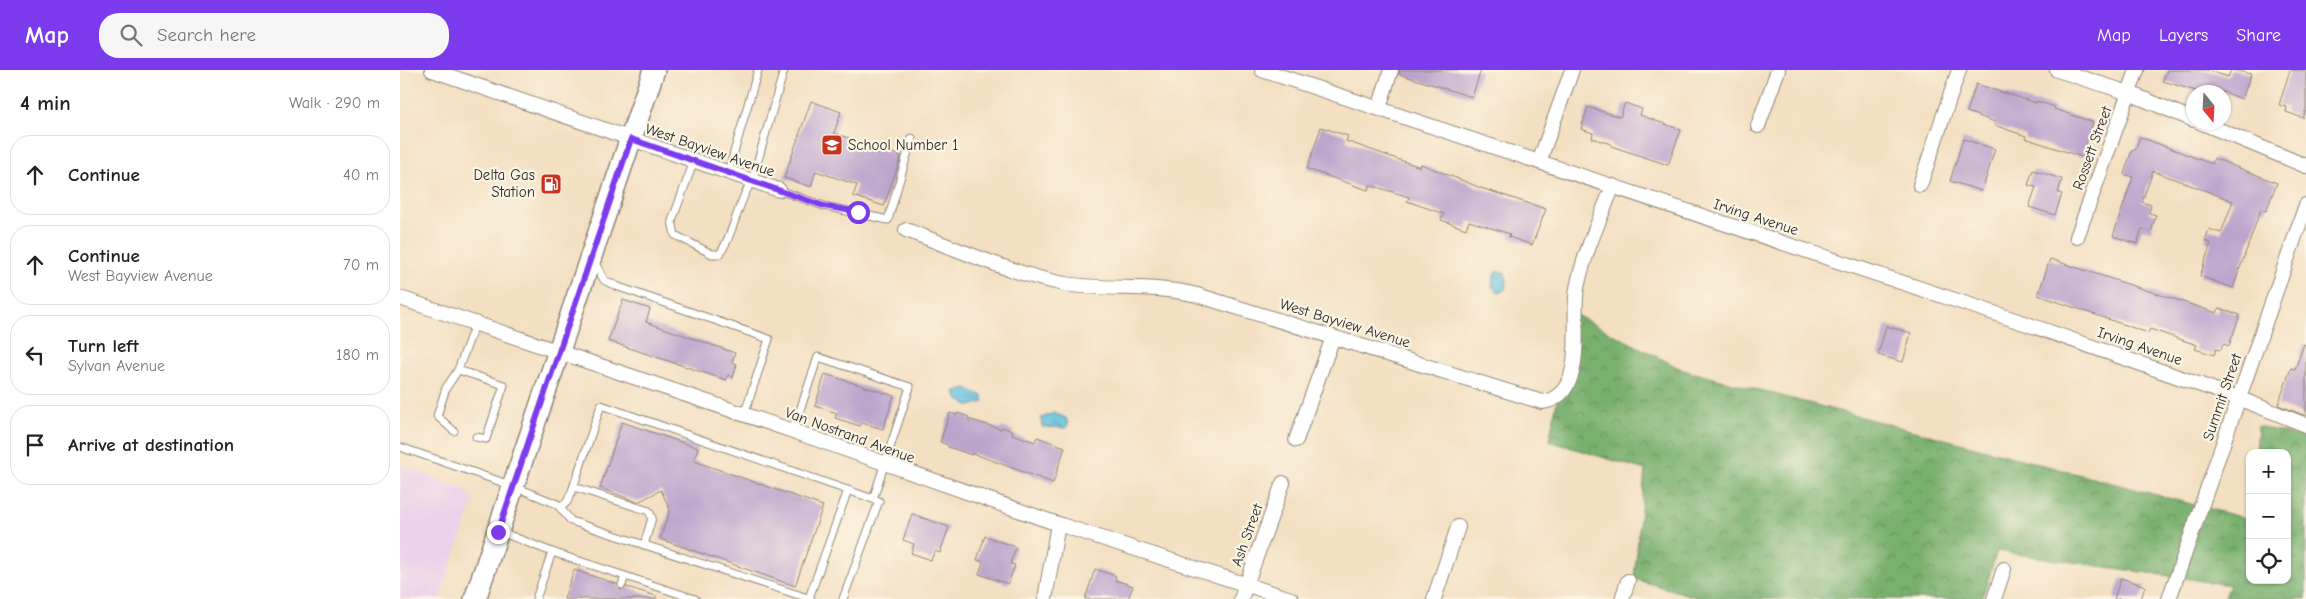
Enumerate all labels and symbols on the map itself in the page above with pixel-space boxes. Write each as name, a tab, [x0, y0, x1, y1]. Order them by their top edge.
north arrow	[2186, 85, 2231, 130]
street label: Rossett Street	[2069, 103, 2116, 192]
street label: West Bayview Avenue	[643, 119, 778, 181]
school or university icon: School Number 1	[820, 133, 844, 157]
place label: School Number 1	[848, 136, 958, 154]
place label: Delta Gas Station	[473, 166, 535, 201]
fuel station icon: Delta Gas Station	[539, 172, 563, 196]
street label: Irving Avenue	[1711, 195, 1801, 239]
route start	[847, 201, 870, 224]
street label: West Bayview Avenue	[1278, 295, 1413, 352]
street label: Irving Avenue	[2095, 323, 2185, 369]
street label: Summit Street	[2199, 350, 2246, 443]
street label: Van Nostrand Avenue	[783, 403, 918, 467]
street label: Ash Street	[1227, 500, 1267, 569]
route end	[487, 521, 510, 544]

